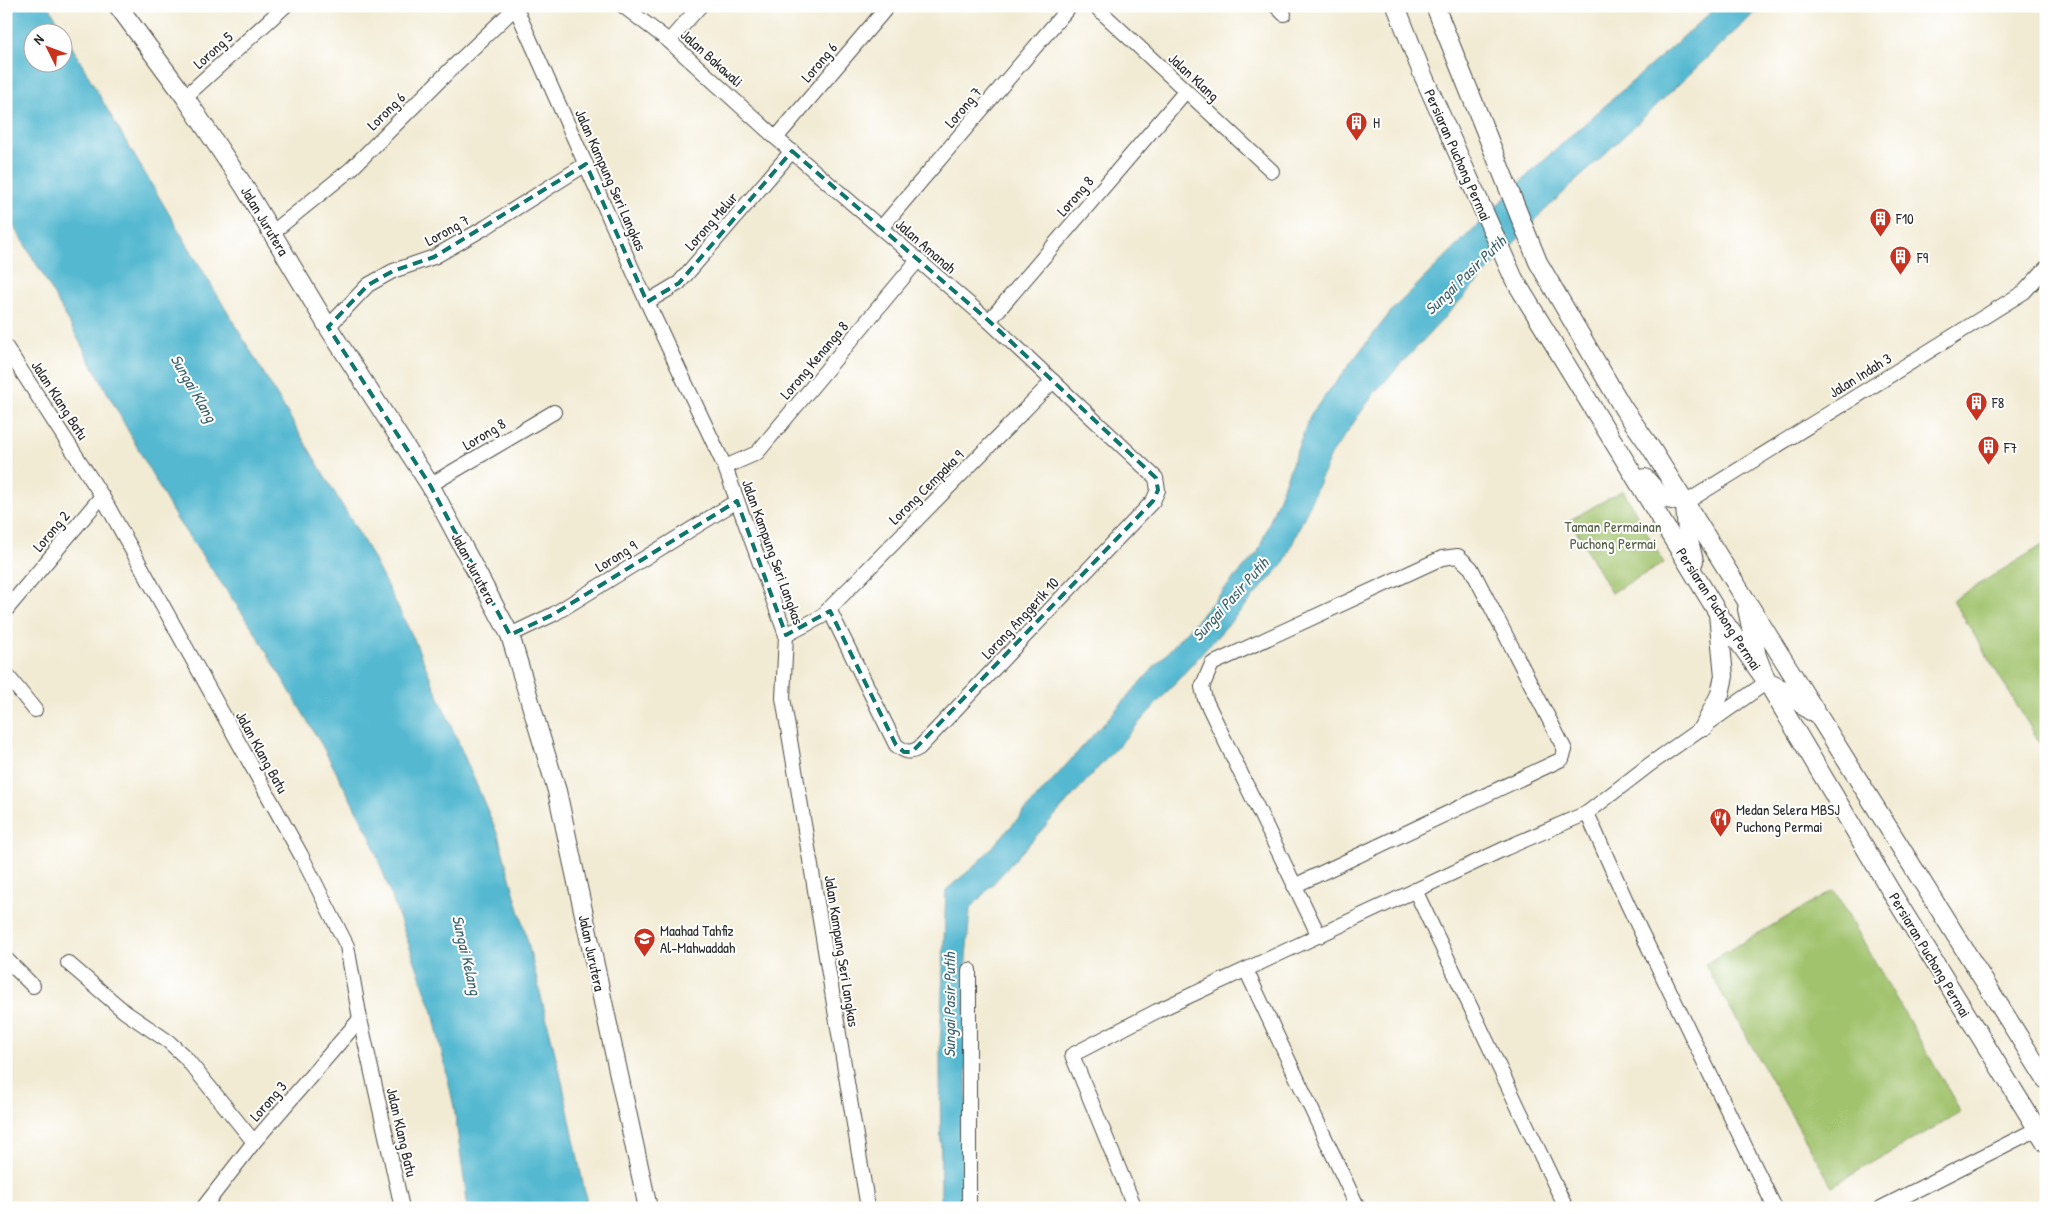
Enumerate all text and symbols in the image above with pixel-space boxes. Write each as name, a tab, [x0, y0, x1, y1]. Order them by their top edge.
north arrow	[22, 22, 72, 72]
street label: Jalan Bakawali	[676, 24, 748, 92]
street label: Lorong 5	[189, 26, 238, 73]
text: N	[28, 29, 48, 48]
street label: Lorong 6	[796, 37, 842, 86]
street label: Jalan Klang	[1164, 48, 1224, 106]
street label: Lorong 7	[940, 82, 986, 132]
street label: Persiaran Puchong Permai	[1419, 86, 1497, 224]
street label: Lorong 6	[362, 87, 410, 135]
street label: Jalan Kampung Seri Langkas	[570, 106, 652, 254]
building icon: H	[1345, 110, 1369, 141]
place label: H	[1373, 112, 1380, 133]
street label: Lorong 8	[1052, 171, 1098, 221]
street label: Jalan Jurutera	[236, 182, 294, 260]
street label: Lorong Melur	[680, 187, 742, 255]
building icon: F10	[1868, 206, 1892, 237]
place label: F10	[1895, 208, 1914, 229]
street label: Lorong 7	[421, 209, 473, 251]
street label: Jalan Amanah	[891, 214, 961, 278]
water label: Sungai Pasir Putih	[1420, 230, 1511, 319]
building icon: F9	[1889, 245, 1913, 276]
place label: F9	[1916, 247, 1929, 268]
street label: Lorong Kenanga 8	[775, 316, 853, 404]
street label: Jalan Indah 3	[1825, 347, 1895, 402]
water label: Sungai Klang	[166, 350, 223, 427]
street label: Jalan Klang Batu	[26, 356, 94, 444]
building icon: F8	[1964, 390, 1988, 421]
place label: F8	[1991, 392, 2004, 413]
street label: Lorong 8	[459, 413, 509, 455]
building icon: F7	[1976, 435, 2000, 466]
place label: F7	[2003, 437, 2017, 458]
street label: Lorong Cempaka 9	[884, 445, 968, 529]
street label: Jalan Kampung Seri Langkas	[737, 477, 809, 628]
street label: Lorong 2	[28, 506, 74, 556]
park label: Taman Permainan Puchong Permai	[1564, 516, 1662, 554]
street label: Jalan Jurutera	[447, 529, 502, 607]
street label: Lorong 9	[591, 535, 641, 577]
street label: Persiaran Puchong Permai	[1671, 544, 1767, 674]
water label: Sungai Pasir Putih	[1187, 552, 1274, 645]
street label: Lorong Anggerik 10	[977, 572, 1064, 663]
street label: Jalan Klang Batu	[231, 707, 293, 797]
place label: Medan Selera MBSJ Puchong Permai	[1736, 799, 1840, 837]
restaurant icon: Medan Selera MBSJ Puchong Permai	[1708, 806, 1732, 837]
street label: Jalan Kampung Seri Langkas	[820, 874, 864, 1028]
street label: Persiaran Puchong Permai	[1884, 888, 1976, 1022]
water label: Sungai Kelang	[447, 913, 487, 998]
street label: Jalan Jurutera	[574, 913, 610, 993]
place label: Maahad Tahfiz Al-Mahwaddah	[660, 920, 735, 958]
school or university icon: Maahad Tahfiz Al-Mahwaddah	[632, 927, 656, 958]
water label: Sungai Pasir Putih	[938, 951, 960, 1058]
street label: Lorong 3	[245, 1076, 292, 1126]
street label: Jalan Klang Batu	[382, 1085, 422, 1179]

